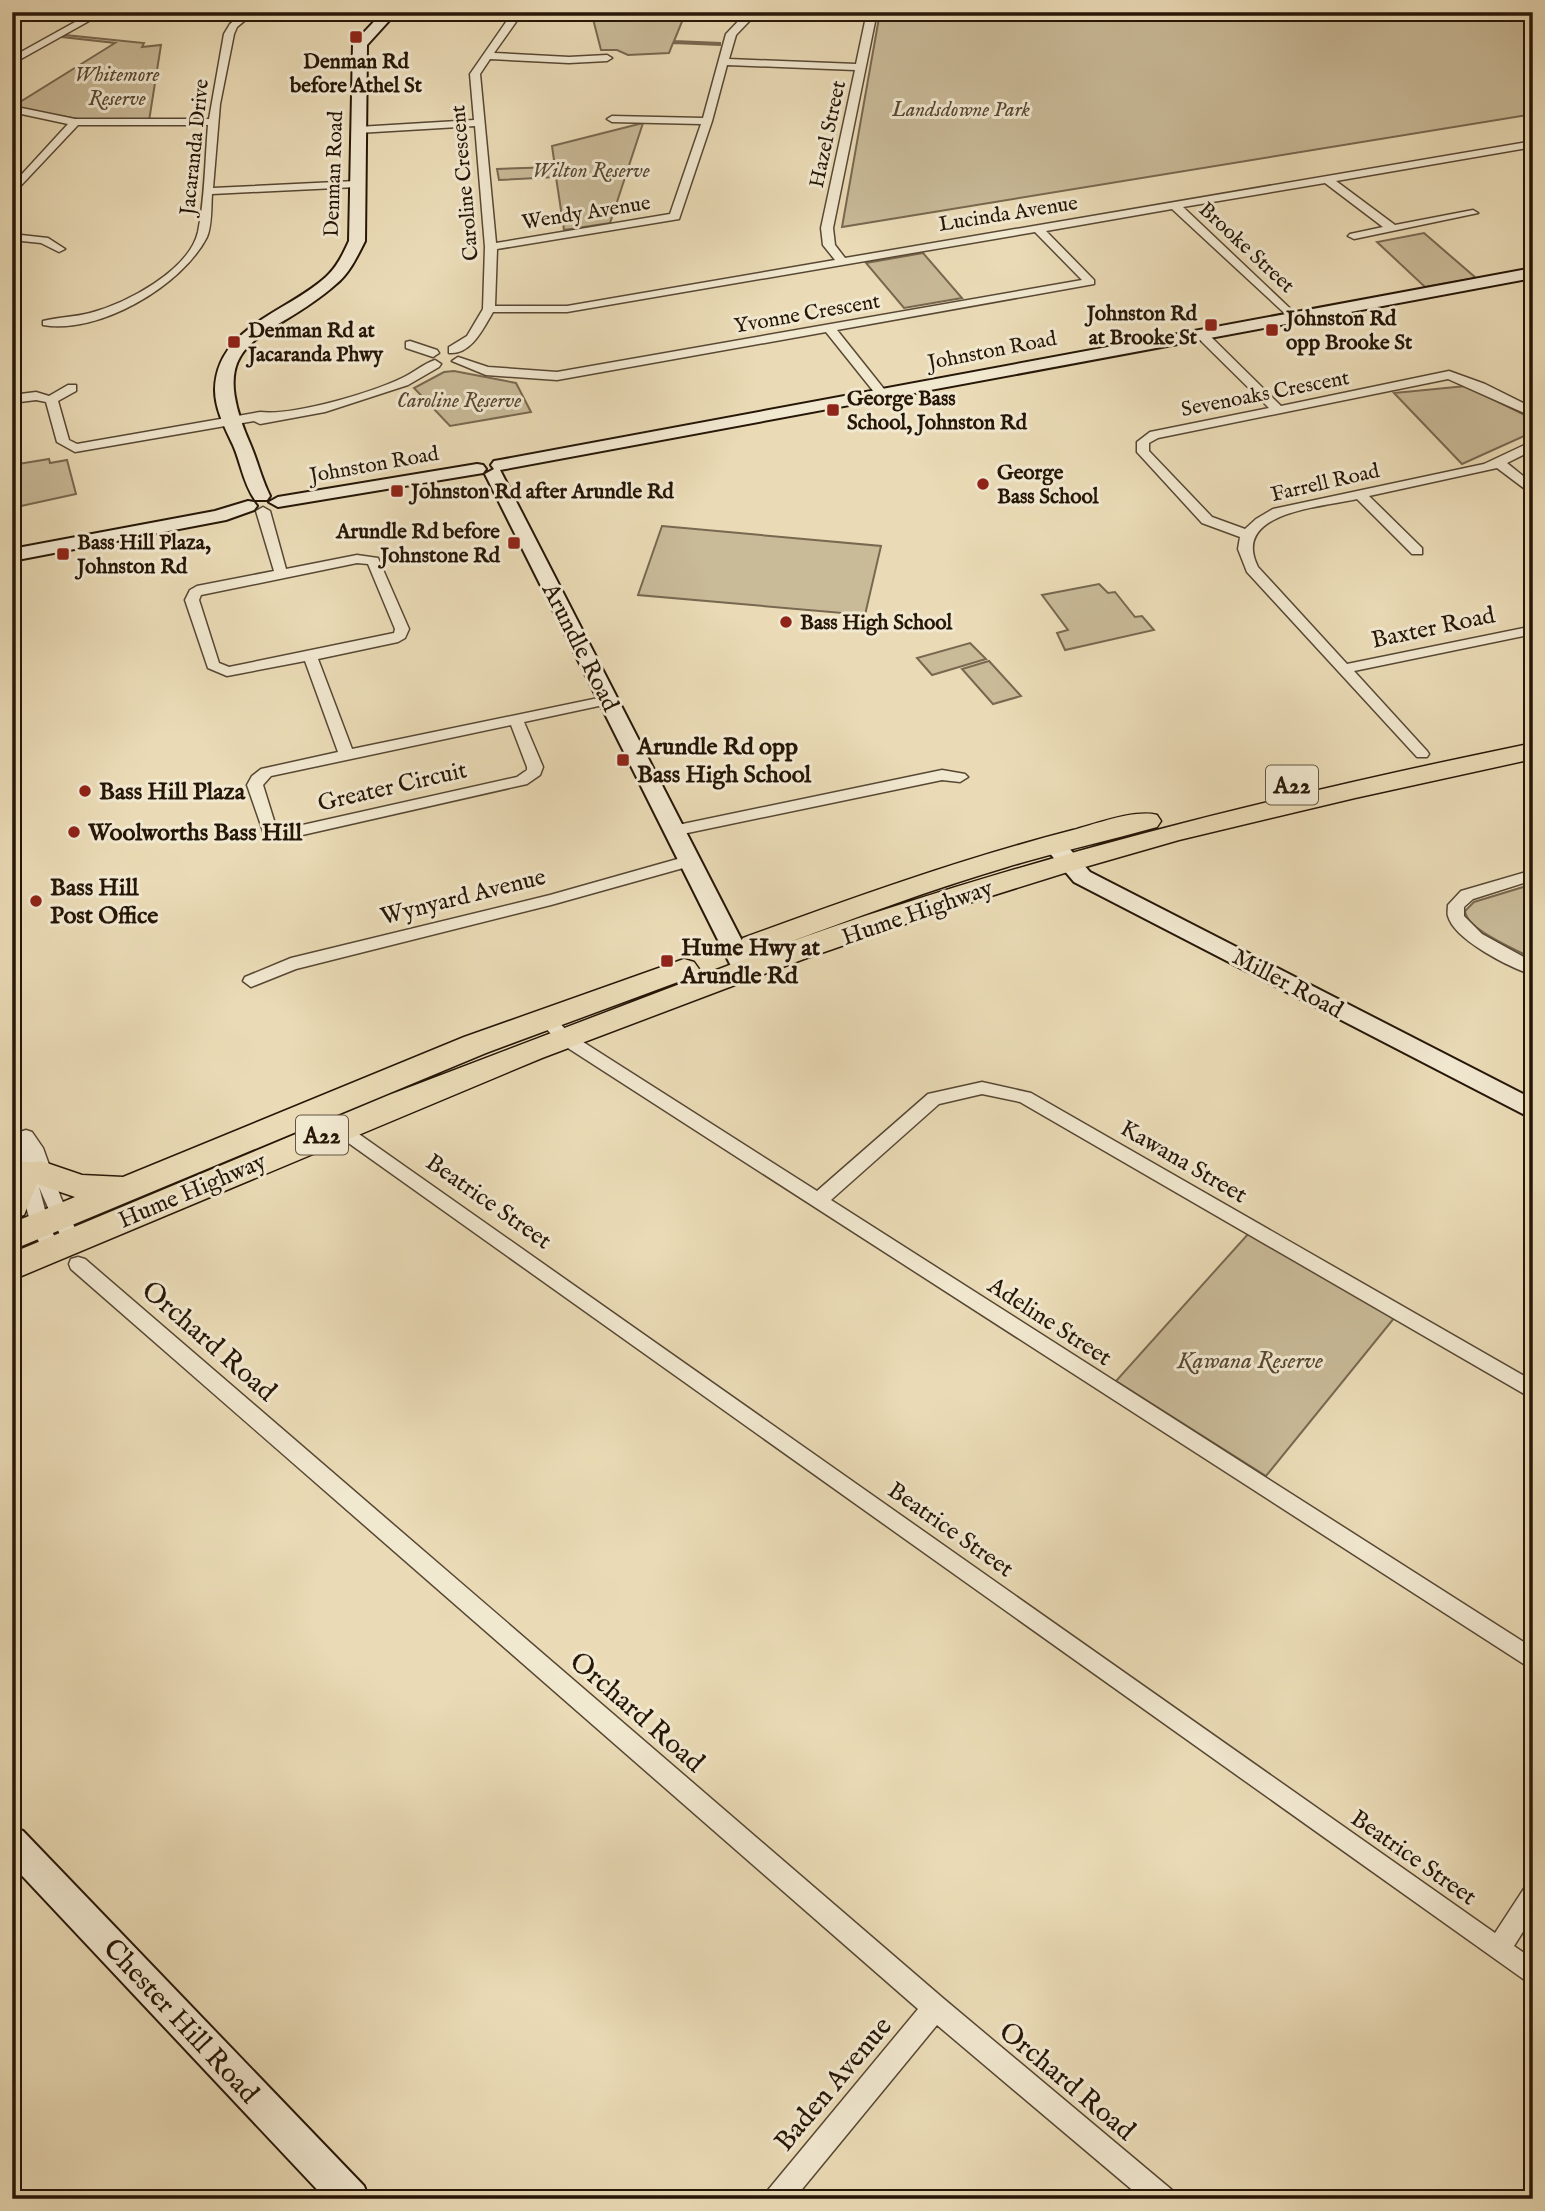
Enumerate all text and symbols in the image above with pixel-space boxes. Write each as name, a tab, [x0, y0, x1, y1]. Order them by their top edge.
marker: Denman Rd before Athel St	[348, 29, 364, 45]
place label: Denman Rd before Athel St	[289, 49, 423, 100]
park label: Whitemore Reserve	[75, 62, 159, 113]
street label: Jacaranda Drive	[175, 77, 216, 219]
street label: Hazel Street	[804, 78, 853, 190]
park label: Landsdowne Park	[891, 97, 1031, 124]
street label: Caroline Crescent	[445, 104, 486, 262]
street label: Denman Road	[319, 110, 350, 238]
park label: Wilton Reserve	[532, 158, 650, 185]
street label: Wendy Avenue	[520, 190, 653, 237]
street label: Lucinda Avenue	[937, 190, 1080, 239]
street label: Brooke Street	[1192, 197, 1300, 299]
street label: Yvonne Crescent	[732, 288, 882, 341]
place label: Johnston Rd at Brooke St	[1084, 301, 1198, 352]
place label: Johnston Rd opp Brooke St	[1283, 306, 1413, 357]
marker: Johnston Rd at Brooke St	[1203, 317, 1219, 333]
place label: Denman Rd at Jacaranda Phwy	[245, 318, 384, 369]
marker: Johnston Rd opp Brooke St	[1264, 322, 1280, 338]
street label: Johnston Road	[924, 326, 1060, 378]
marker: Denman Rd at Jacaranda Phwy	[226, 334, 242, 350]
street label: Sevenoaks Crescent	[1179, 365, 1352, 424]
place label: George Bass School, Johnston Rd	[847, 386, 1028, 437]
park label: Caroline Reserve	[397, 388, 521, 415]
marker: George Bass School, Johnston Rd	[825, 402, 841, 418]
street label: Johnston Road	[306, 441, 442, 490]
street label: Farrell Road	[1268, 458, 1383, 509]
place label: George Bass School	[997, 460, 1100, 511]
marker: George Bass School	[975, 476, 991, 492]
place label: Johnston Rd after Arundle Rd	[408, 479, 675, 506]
marker: Johnston Rd after Arundle Rd	[389, 483, 405, 499]
place label: Arundle Rd before Johnstone Rd	[335, 519, 501, 570]
place label: Bass Hill Plaza, Johnston Rd	[74, 530, 211, 581]
marker: Arundle Rd before Johnstone Rd	[506, 535, 522, 551]
marker: Bass Hill Plaza, Johnston Rd	[55, 546, 71, 562]
street label: Arundle Road	[534, 577, 625, 717]
street label: Baxter Road	[1369, 600, 1498, 657]
place label: Bass High School	[800, 610, 954, 637]
marker: Bass High School	[778, 614, 794, 630]
place label: Arundle Rd opp Bass High School	[636, 732, 811, 791]
marker: Arundle Rd opp Bass High School	[615, 752, 631, 768]
street label: Greater Circuit	[315, 755, 470, 820]
road number: A22	[1266, 765, 1318, 804]
place label: Bass Hill Plaza	[99, 777, 246, 808]
marker: Bass Hill Plaza	[77, 783, 93, 799]
place label: Woolworths Bass Hill	[87, 818, 302, 849]
marker: Woolworths Bass Hill	[66, 824, 82, 840]
street label: Wynyard Avenue	[378, 862, 549, 933]
place label: Bass Hill Post Office	[50, 873, 158, 932]
street label: Hume Highway	[838, 873, 997, 954]
marker: Bass Hill Post Office	[28, 893, 44, 909]
place label: Hume Hwy at Arundle Rd	[680, 933, 821, 992]
street label: Miller Road	[1226, 942, 1348, 1027]
marker: Hume Hwy at Arundle Rd	[659, 953, 675, 969]
street label: Kawana Street	[1114, 1113, 1252, 1211]
road number: A22	[296, 1116, 348, 1154]
street label: Hume Highway	[114, 1146, 271, 1236]
street label: Beatrice Street	[419, 1147, 557, 1257]
street label: Adeline Street	[980, 1270, 1117, 1374]
street label: Orchard Road	[134, 1274, 283, 1410]
park label: Kawana Reserve	[1176, 1346, 1323, 1377]
street label: Beatrice Street	[881, 1475, 1019, 1585]
street label: Orchard Road	[562, 1645, 711, 1781]
street label: Beatrice Street	[1344, 1803, 1482, 1913]
street label: Chester Hill Road	[95, 1932, 266, 2111]
street label: Baden Avenue	[767, 2010, 900, 2159]
street label: Orchard Road	[991, 2015, 1142, 2149]

